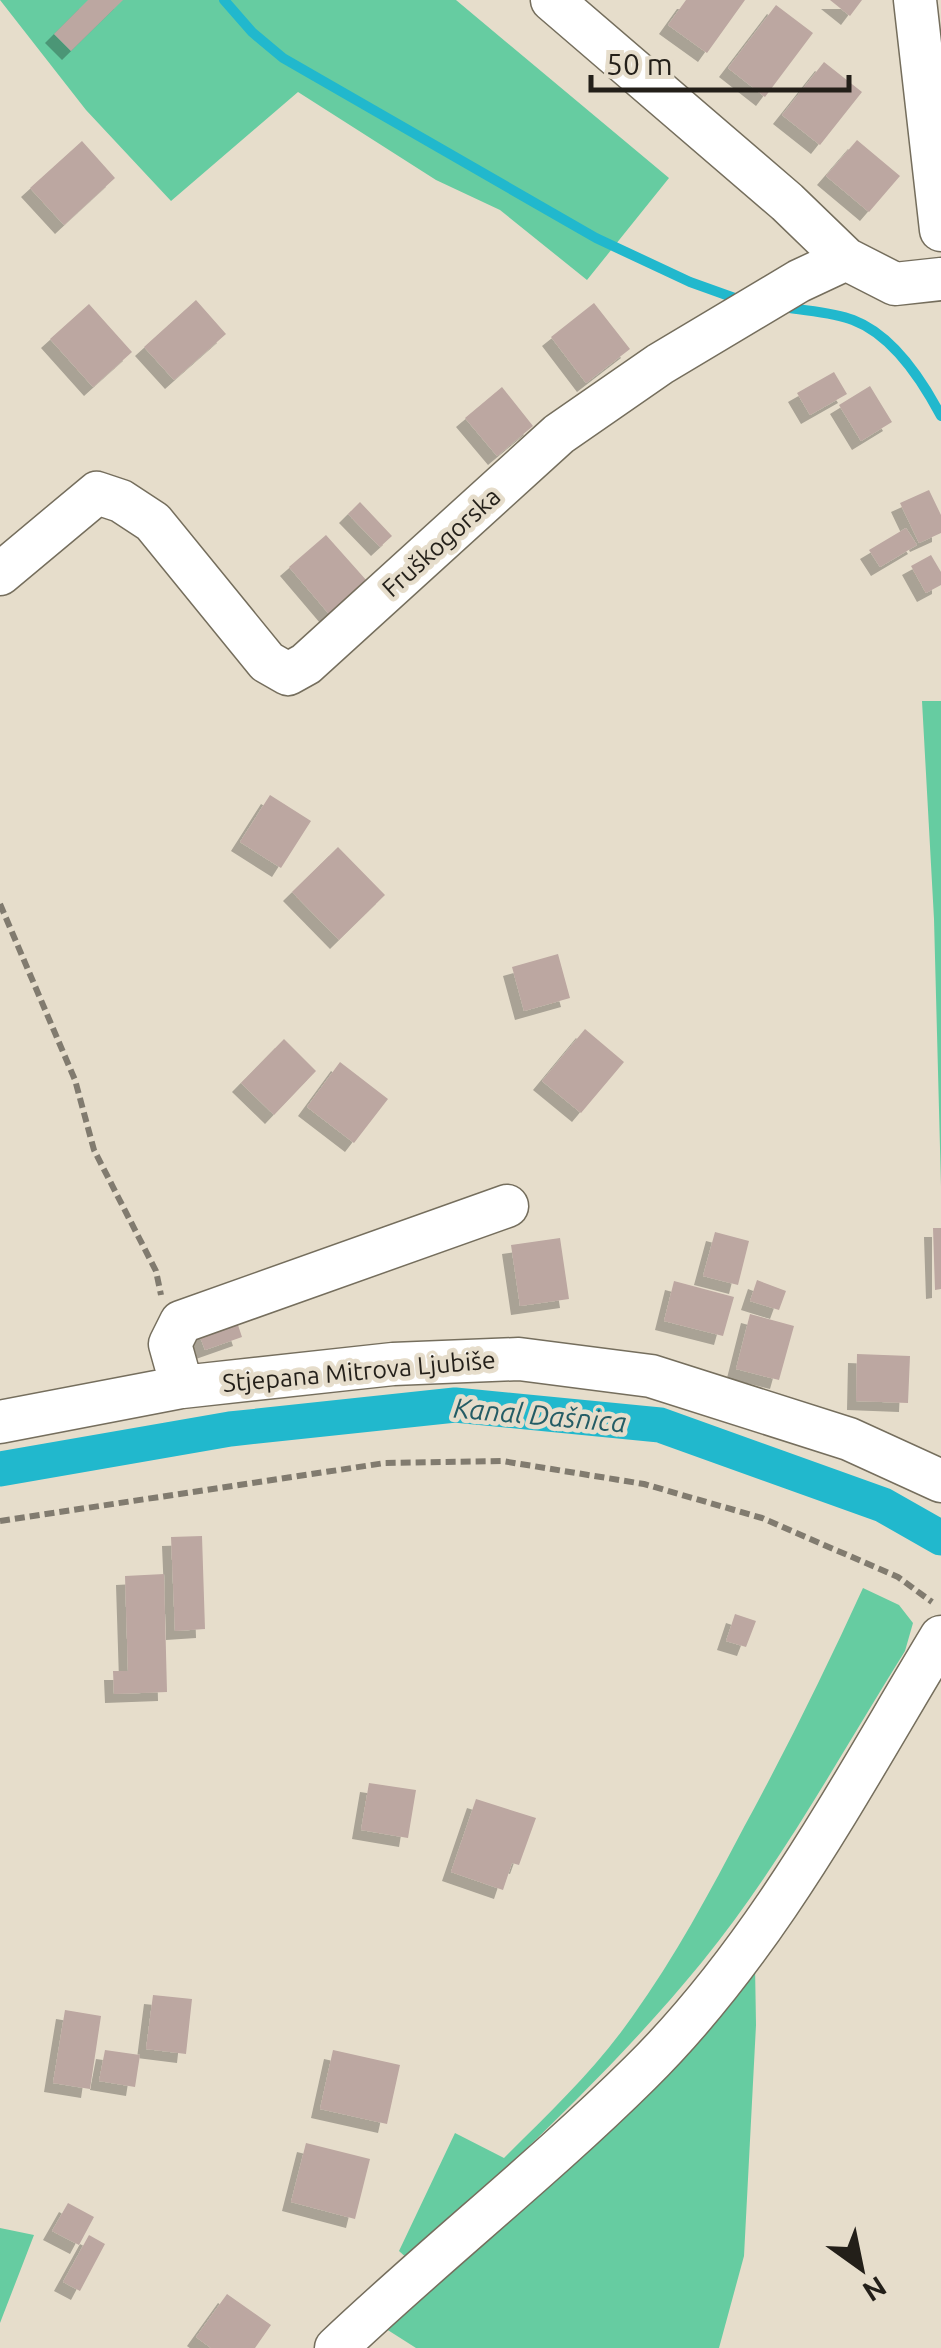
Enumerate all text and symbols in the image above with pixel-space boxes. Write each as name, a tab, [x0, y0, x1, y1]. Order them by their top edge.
scale bar	[591, 30, 848, 92]
text: 50 m	[606, 47, 673, 81]
street label: Fruškogorska	[376, 482, 506, 602]
street label: Stjepana Mitrova Ljubiše	[221, 1345, 497, 1397]
water label: Kanal Dašnica	[452, 1391, 628, 1438]
north arrow	[811, 2218, 911, 2318]
text: N	[858, 2271, 892, 2308]

